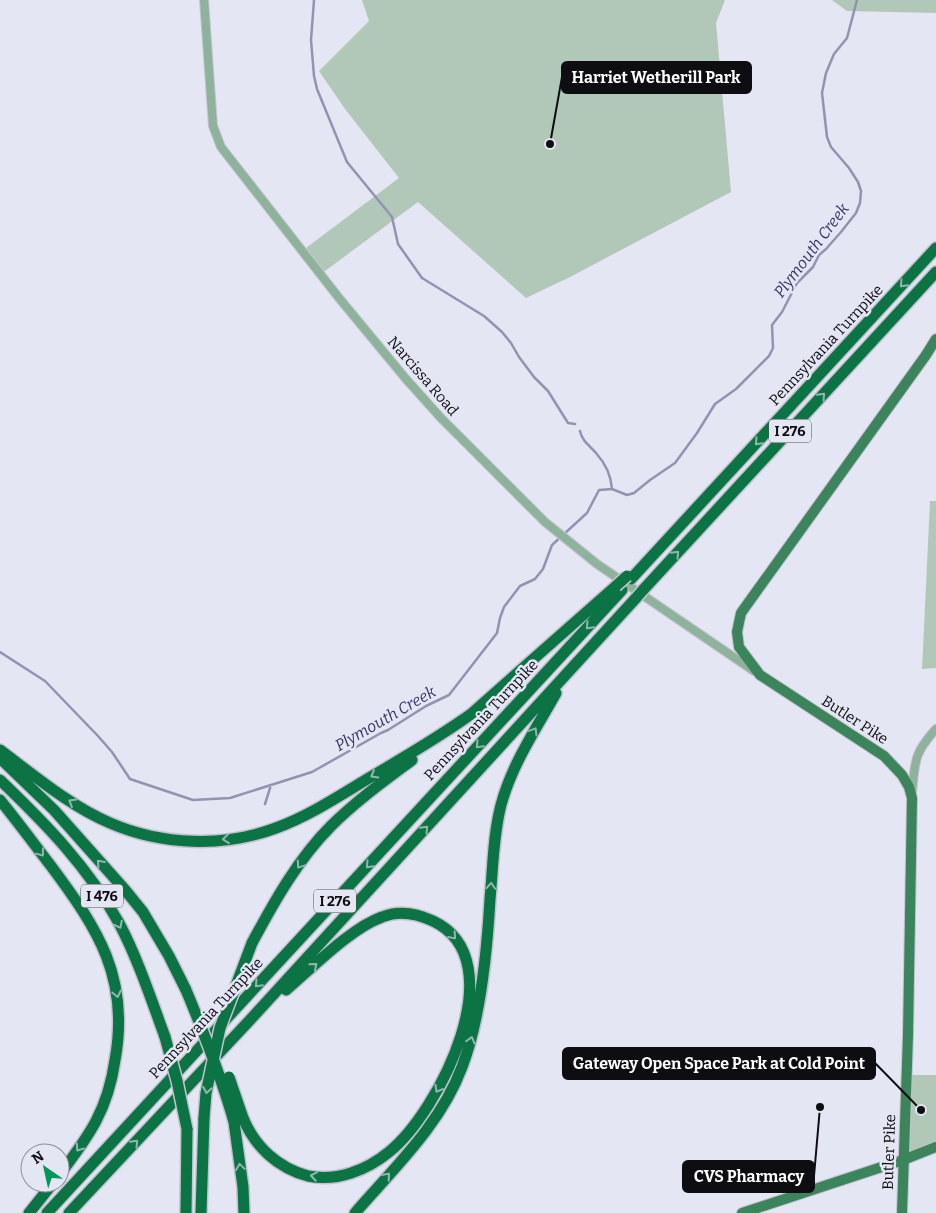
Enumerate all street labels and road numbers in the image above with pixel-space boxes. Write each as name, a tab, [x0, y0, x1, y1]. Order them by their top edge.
street label: Pennsylvania Turnpike	[765, 281, 887, 409]
street label: Narcissa Road	[384, 333, 462, 419]
road number: I 276	[769, 420, 811, 442]
street label: Pennsylvania Turnpike	[420, 656, 542, 784]
street label: Butler Pike	[818, 692, 892, 748]
road number: I 476	[81, 884, 123, 908]
road number: I 276	[314, 889, 356, 912]
street label: Pennsylvania Turnpike	[145, 954, 267, 1082]
street label: Butler Pike	[879, 1114, 899, 1190]

